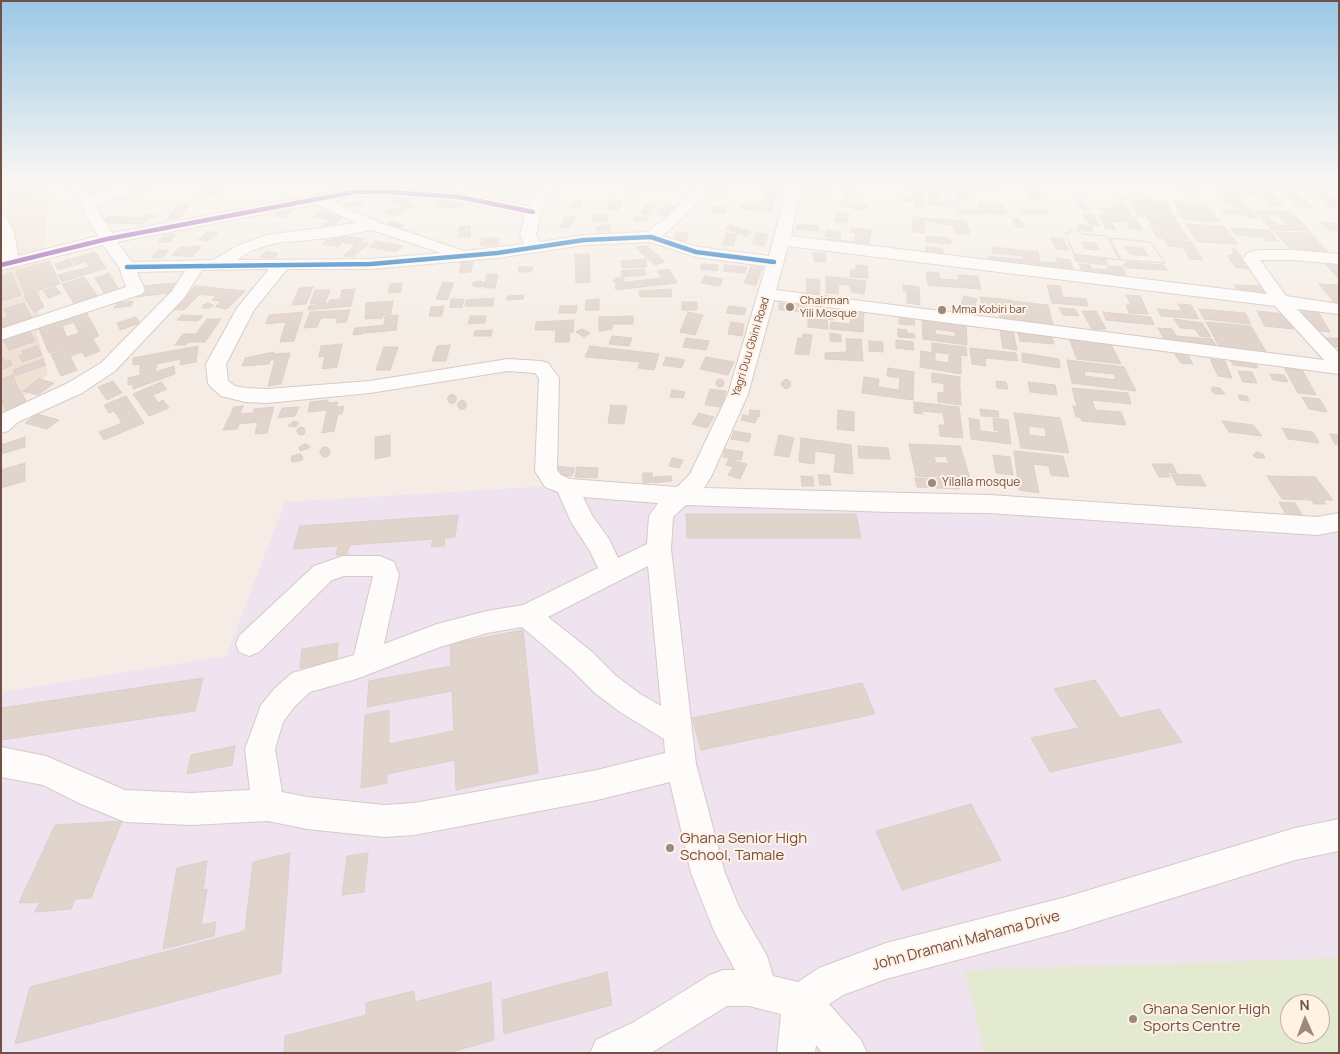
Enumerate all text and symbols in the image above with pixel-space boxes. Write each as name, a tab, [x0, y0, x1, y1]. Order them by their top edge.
place label: Chairman Yili Mosque	[800, 294, 857, 320]
street label: Yagri Duu Gbini Road	[730, 296, 772, 398]
marker: Chairman Yili Mosque	[784, 301, 796, 313]
place label: Mma Kobiri bar	[952, 303, 1026, 317]
marker: Mma Kobiri bar	[936, 304, 948, 316]
place label: Yilalla mosque	[942, 476, 1020, 490]
marker: Yilalla mosque	[926, 477, 938, 489]
place label: Ghana Senior High School, Tamale	[680, 830, 807, 865]
marker: Ghana Senior High School, Tamale	[664, 842, 676, 854]
street label: John Dramani Mahama Drive	[870, 907, 1062, 975]
north arrow	[1280, 994, 1330, 1044]
text: N	[1299, 995, 1310, 1014]
place label: Ghana Senior High Sports Centre	[1143, 1001, 1270, 1036]
marker: Ghana Senior High Sports Centre	[1127, 1013, 1139, 1025]

